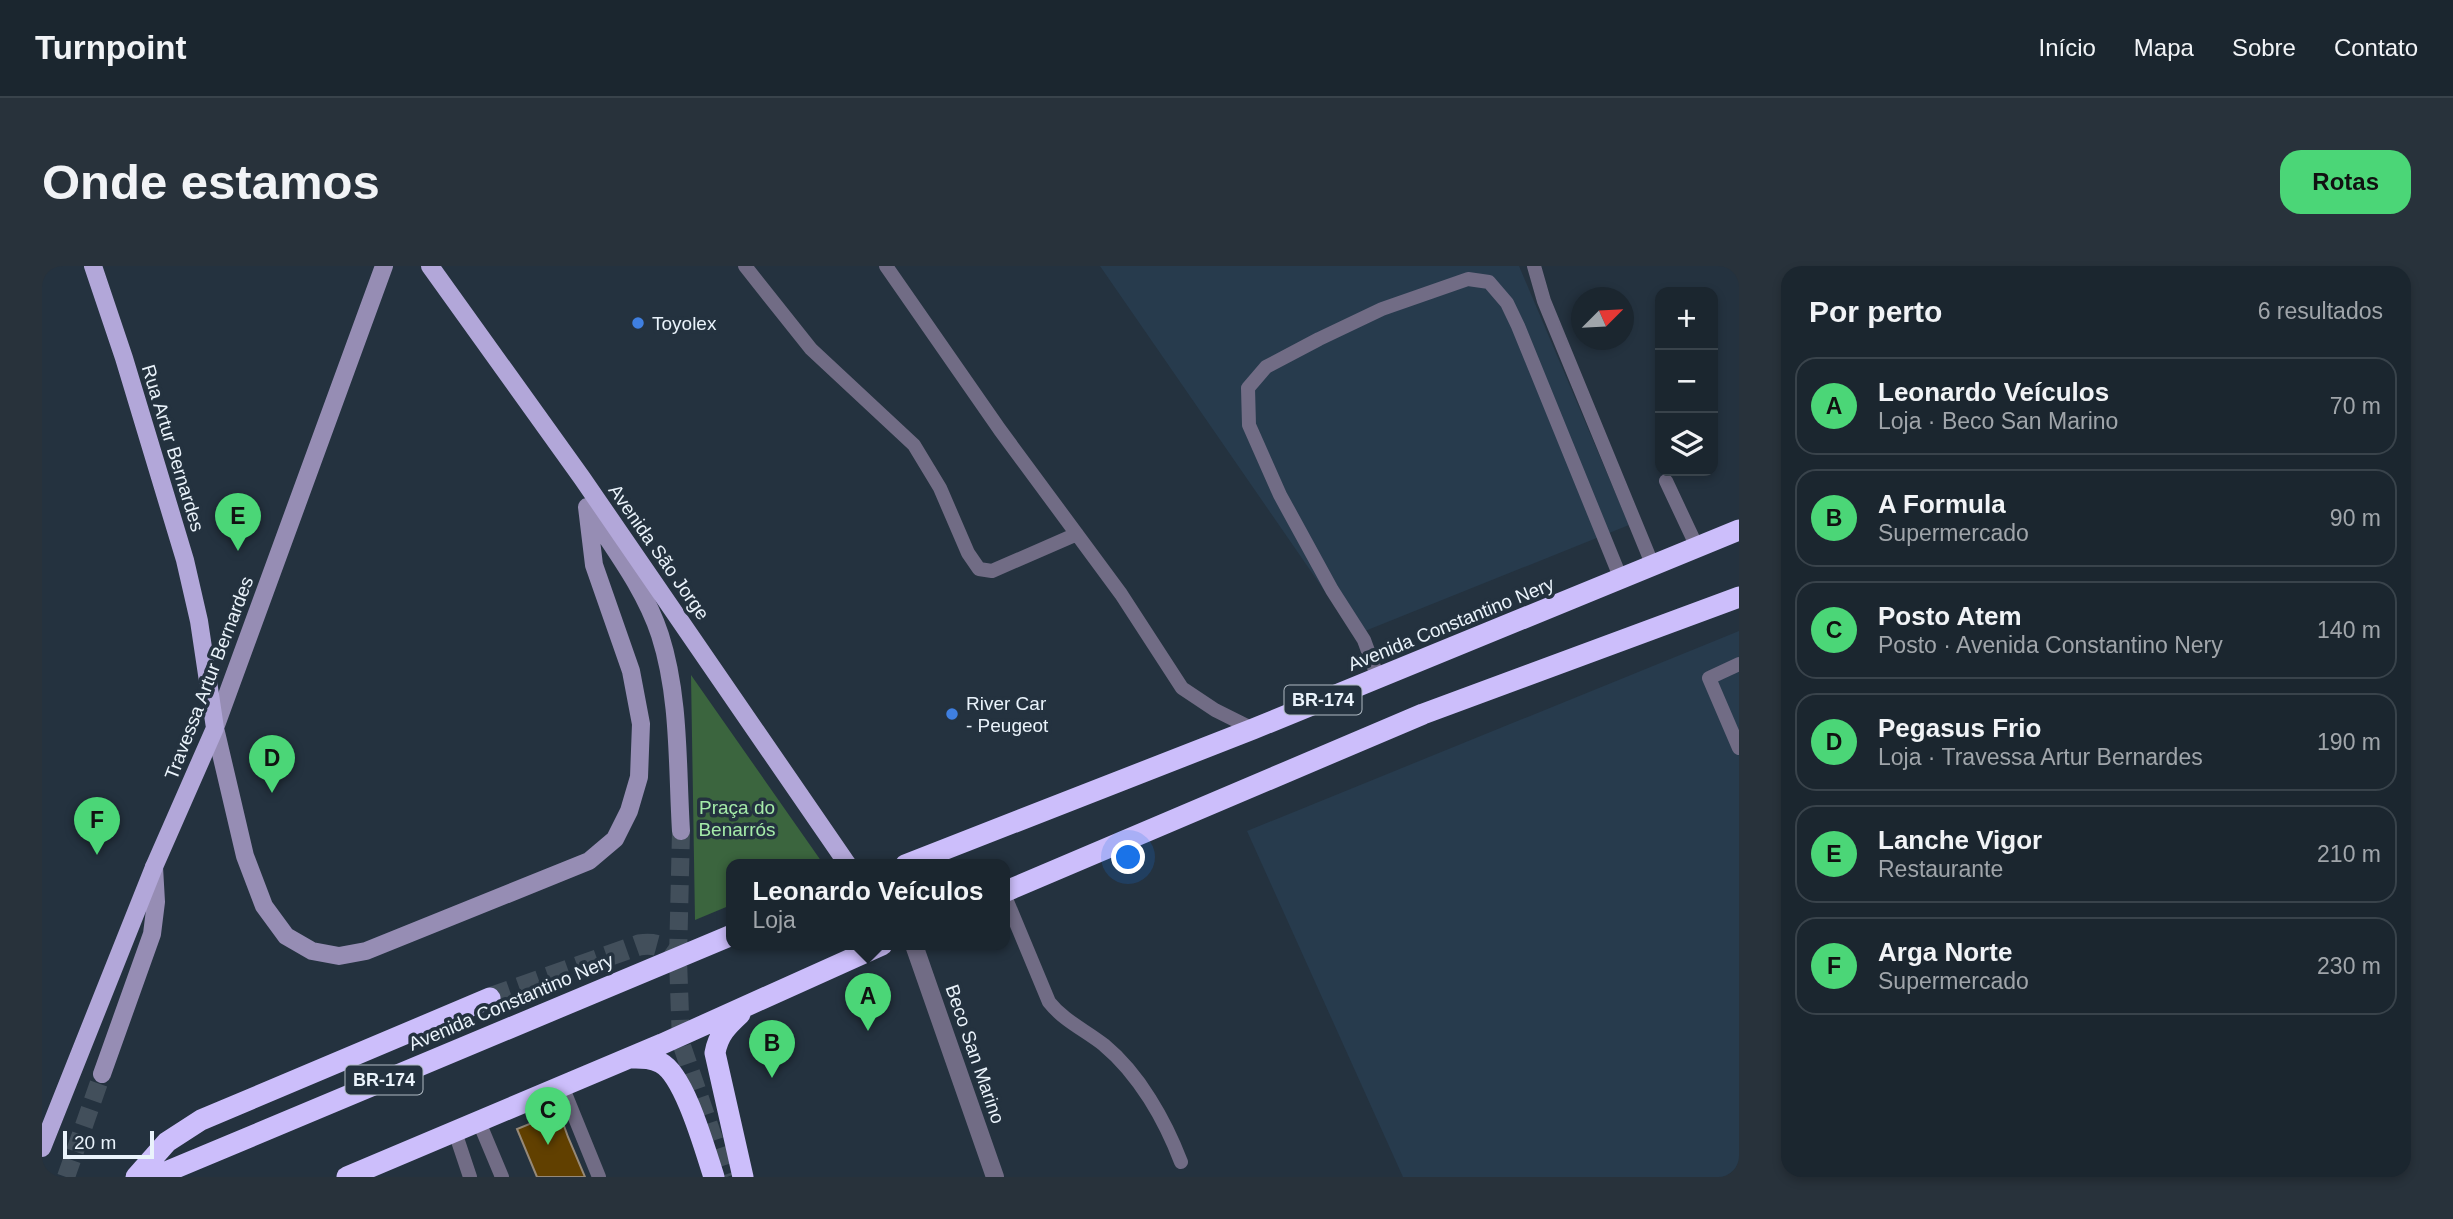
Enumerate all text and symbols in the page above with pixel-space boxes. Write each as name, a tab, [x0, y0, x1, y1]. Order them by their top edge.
text: Turnpoint	[35, 29, 187, 66]
text: Início	[2038, 34, 2096, 61]
text: Mapa	[2134, 34, 2194, 61]
text: Sobre	[2232, 34, 2296, 61]
text: Contato	[2334, 34, 2418, 61]
button: Rotas	[2280, 150, 2411, 214]
text: Onde estamos	[42, 155, 380, 209]
north arrow	[1571, 287, 1634, 350]
map controls	[1655, 287, 1718, 476]
button: +	[1655, 287, 1718, 350]
text: Por perto	[1809, 295, 1942, 328]
text: 6 resultados	[2258, 298, 2383, 324]
place label: Toyolex	[652, 313, 717, 334]
marker: Toyolex	[630, 315, 646, 331]
button: −	[1655, 350, 1718, 413]
street label: Rua Artur Bernardes	[138, 362, 208, 534]
text: Leonardo Veículos	[1878, 377, 2109, 407]
text: A	[1826, 393, 1842, 419]
text: 70 m	[2330, 393, 2381, 419]
text: Loja · Beco San Marino	[1878, 408, 2118, 434]
button: layers	[1655, 413, 1718, 476]
street label: Avenida São Jorge	[604, 480, 714, 624]
text: A Formula	[1878, 489, 2006, 519]
pin: E	[215, 493, 261, 551]
text: B	[1826, 505, 1842, 531]
text: 90 m	[2330, 505, 2381, 531]
text: Supermercado	[1878, 520, 2029, 546]
street label: Avenida Constantino Nery	[1345, 573, 1558, 675]
street label: Travessa Artur Bernardes	[161, 574, 257, 782]
text: Posto Atem	[1878, 601, 2022, 631]
text: C	[1826, 617, 1842, 643]
text: 140 m	[2317, 617, 2381, 643]
text: Posto · Avenida Constantino Nery	[1878, 632, 2223, 658]
road number: BR-174	[1284, 686, 1362, 714]
place label: River Car - Peugeot	[966, 693, 1049, 736]
marker: River Car - Peugeot	[944, 706, 960, 722]
text: Pegasus Frio	[1878, 713, 2041, 743]
text: D	[1826, 729, 1842, 755]
text: 190 m	[2317, 729, 2381, 755]
pin: D	[249, 735, 295, 793]
text: Loja · Travessa Artur Bernardes	[1878, 744, 2203, 770]
pin: F	[74, 797, 120, 855]
park label: Praça do Benarrós	[698, 797, 776, 840]
text: Lanche Vigor	[1878, 825, 2042, 855]
your location	[1111, 840, 1145, 874]
text: E	[1826, 841, 1842, 867]
text: 210 m	[2317, 841, 2381, 867]
text: Restaurante	[1878, 856, 2003, 882]
popup	[726, 859, 1010, 950]
text: Leonardo Veículos	[752, 876, 984, 906]
text: Loja	[752, 907, 796, 933]
text: Arga Norte	[1878, 937, 2012, 967]
street label: Avenida Constantino Nery	[405, 949, 617, 1055]
text: F	[1827, 953, 1841, 979]
text: 230 m	[2317, 953, 2381, 979]
text: Supermercado	[1878, 968, 2029, 994]
pin: A	[845, 973, 891, 1031]
street label: Beco San Marino	[941, 982, 1009, 1126]
pin: B	[749, 1020, 795, 1078]
road number: BR-174	[346, 1066, 422, 1094]
pin: C	[525, 1087, 571, 1145]
scale bar	[63, 1128, 154, 1160]
text: 20 m	[74, 1132, 116, 1153]

